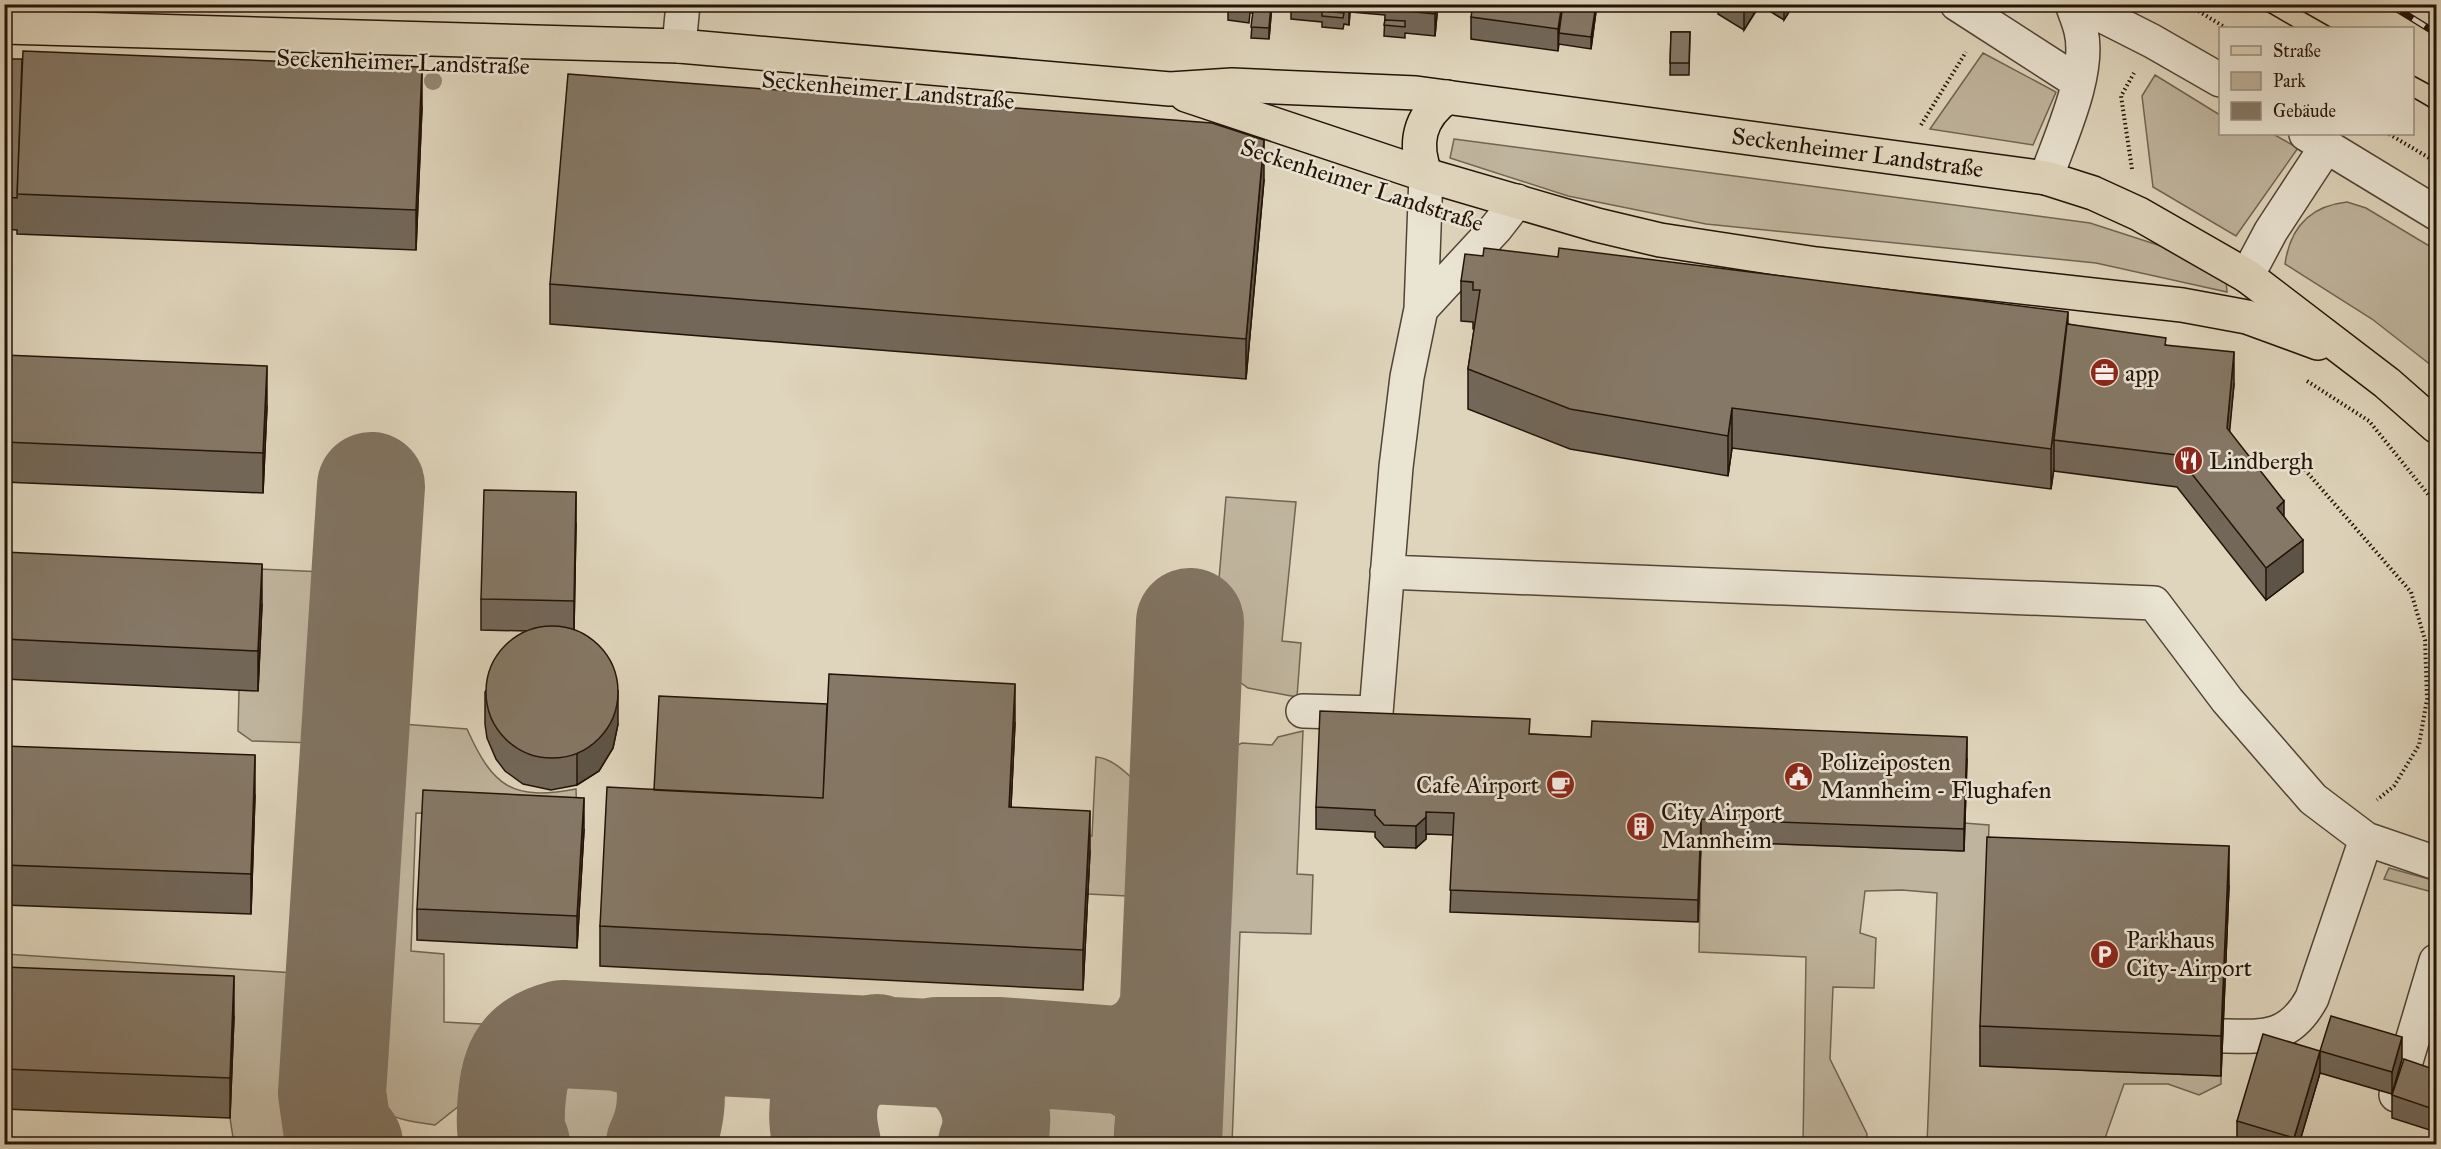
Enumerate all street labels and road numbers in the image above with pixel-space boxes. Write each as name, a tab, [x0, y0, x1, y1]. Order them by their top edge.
street label: Seckenheimer Landstraße	[276, 43, 530, 81]
street label: Seckenheimer Landstraße	[760, 64, 1016, 116]
street label: Seckenheimer Landstraße	[1730, 121, 1985, 184]
street label: Seckenheimer Landstraße	[1237, 132, 1487, 238]

